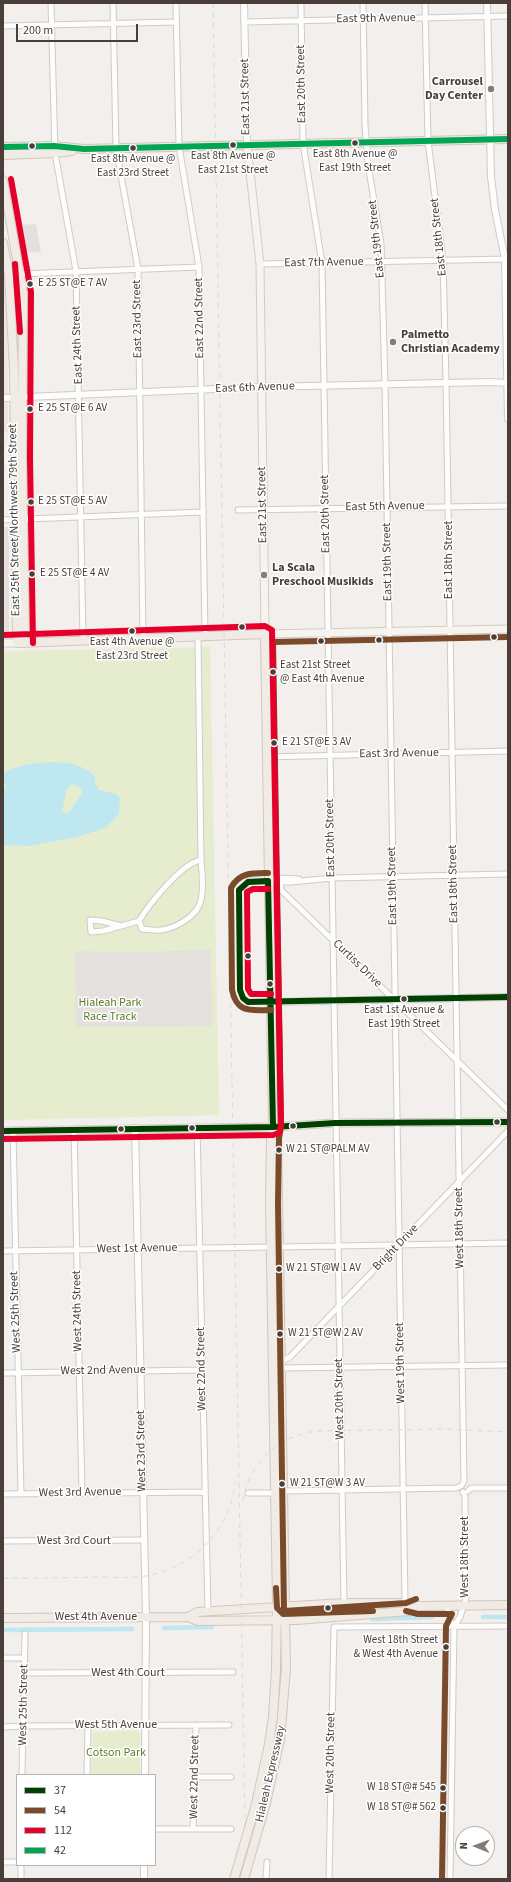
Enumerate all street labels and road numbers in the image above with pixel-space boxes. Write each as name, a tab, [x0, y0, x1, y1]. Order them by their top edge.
street label: East 9th Avenue	[336, 11, 416, 27]
street label: East 20th Street	[294, 45, 310, 123]
street label: East 21st Street	[238, 58, 254, 136]
street label: East 18th Street	[428, 197, 450, 277]
street label: East 19th Street	[366, 199, 388, 279]
street label: East 7th Avenue	[284, 255, 364, 271]
street label: East 22nd Street	[192, 277, 208, 359]
street label: East 23rd Street	[130, 280, 146, 358]
street label: East 24th Street	[69, 305, 87, 385]
street label: East 6th Avenue	[215, 379, 295, 397]
street label: East 25th Street/Northwest 79th Street	[6, 424, 24, 616]
street label: East 21st Street	[255, 466, 271, 544]
street label: East 20th Street	[318, 475, 334, 553]
street label: East 5th Avenue	[345, 499, 425, 515]
street label: East 18th Street	[442, 521, 456, 599]
street label: East 19th Street	[380, 523, 396, 601]
street label: East 3rd Avenue	[359, 746, 439, 762]
street label: East 20th Street	[323, 799, 339, 877]
street label: East 18th Street	[446, 845, 462, 923]
street label: East 19th Street	[385, 847, 401, 925]
street label: Curtiss Drive	[329, 937, 385, 991]
street label: West 18th Street	[452, 1187, 468, 1269]
street label: Bright Drive	[370, 1222, 422, 1274]
street label: West 1st Avenue	[96, 1241, 178, 1257]
street label: West 24th Street	[70, 1270, 86, 1352]
street label: West 25th Street	[7, 1271, 25, 1353]
street label: West 19th Street	[393, 1322, 409, 1404]
street label: West 22nd Street	[194, 1327, 210, 1411]
street label: West 20th Street	[332, 1358, 348, 1440]
street label: West 2nd Avenue	[60, 1363, 146, 1379]
street label: West 23rd Street	[134, 1410, 150, 1492]
street label: West 3rd Avenue	[39, 1485, 121, 1501]
street label: West 18th Street	[458, 1516, 472, 1598]
street label: West 3rd Court	[37, 1534, 111, 1548]
street label: West 4th Avenue	[55, 1610, 137, 1624]
street label: West 25th Street	[16, 1664, 32, 1746]
street label: West 4th Court	[91, 1666, 165, 1680]
street label: West 20th Street	[323, 1712, 339, 1794]
street label: West 5th Avenue	[75, 1718, 157, 1732]
street label: Hialeah Expressway	[253, 1724, 289, 1824]
street label: West 22nd Street	[187, 1735, 203, 1819]

